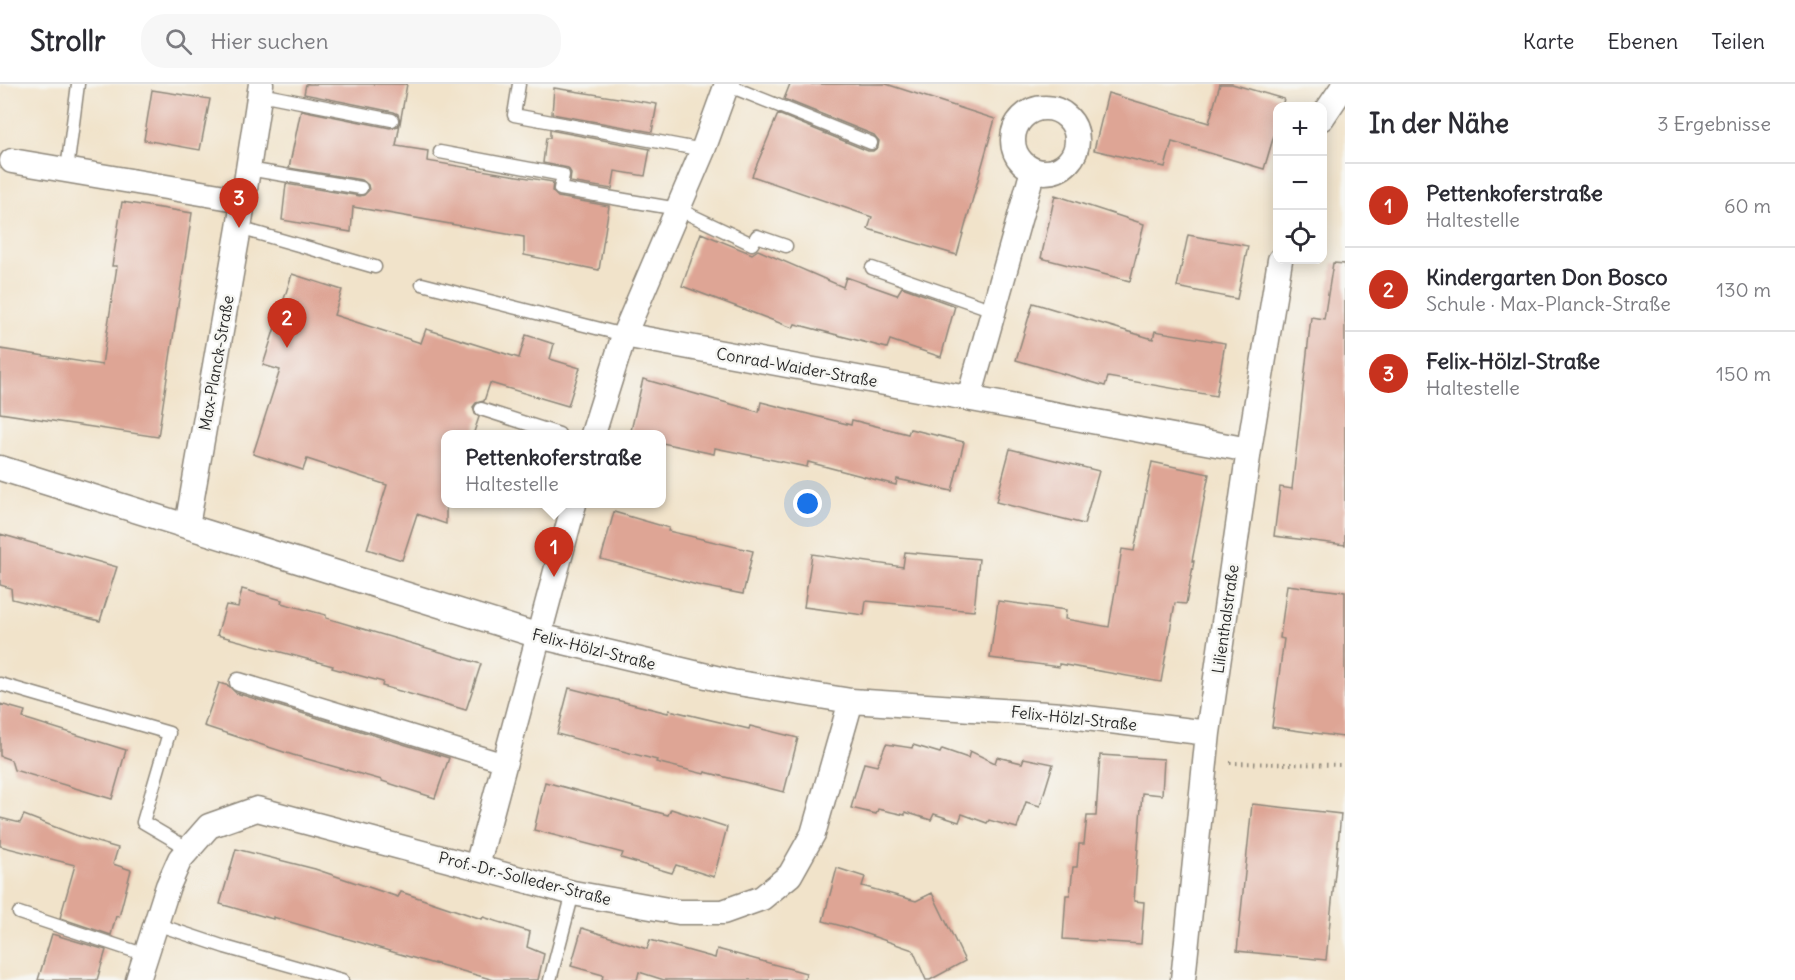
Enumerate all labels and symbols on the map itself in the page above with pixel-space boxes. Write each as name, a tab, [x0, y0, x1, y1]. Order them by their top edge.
pin: 3	[220, 178, 258, 228]
street label: Max-Planck-Straße	[194, 294, 238, 432]
pin: 2	[268, 298, 306, 348]
street label: Conrad-Waider-Straße	[715, 343, 879, 391]
your location	[793, 489, 822, 518]
pin: 1	[534, 528, 574, 577]
street label: Lilienthalstraße	[1207, 563, 1243, 675]
street label: Felix-Hölzl-Straße	[530, 624, 658, 674]
street label: Felix-Hölzl-Straße	[1010, 701, 1138, 735]
street label: Prof.-Dr.-Solleder-Straße	[437, 847, 613, 909]

